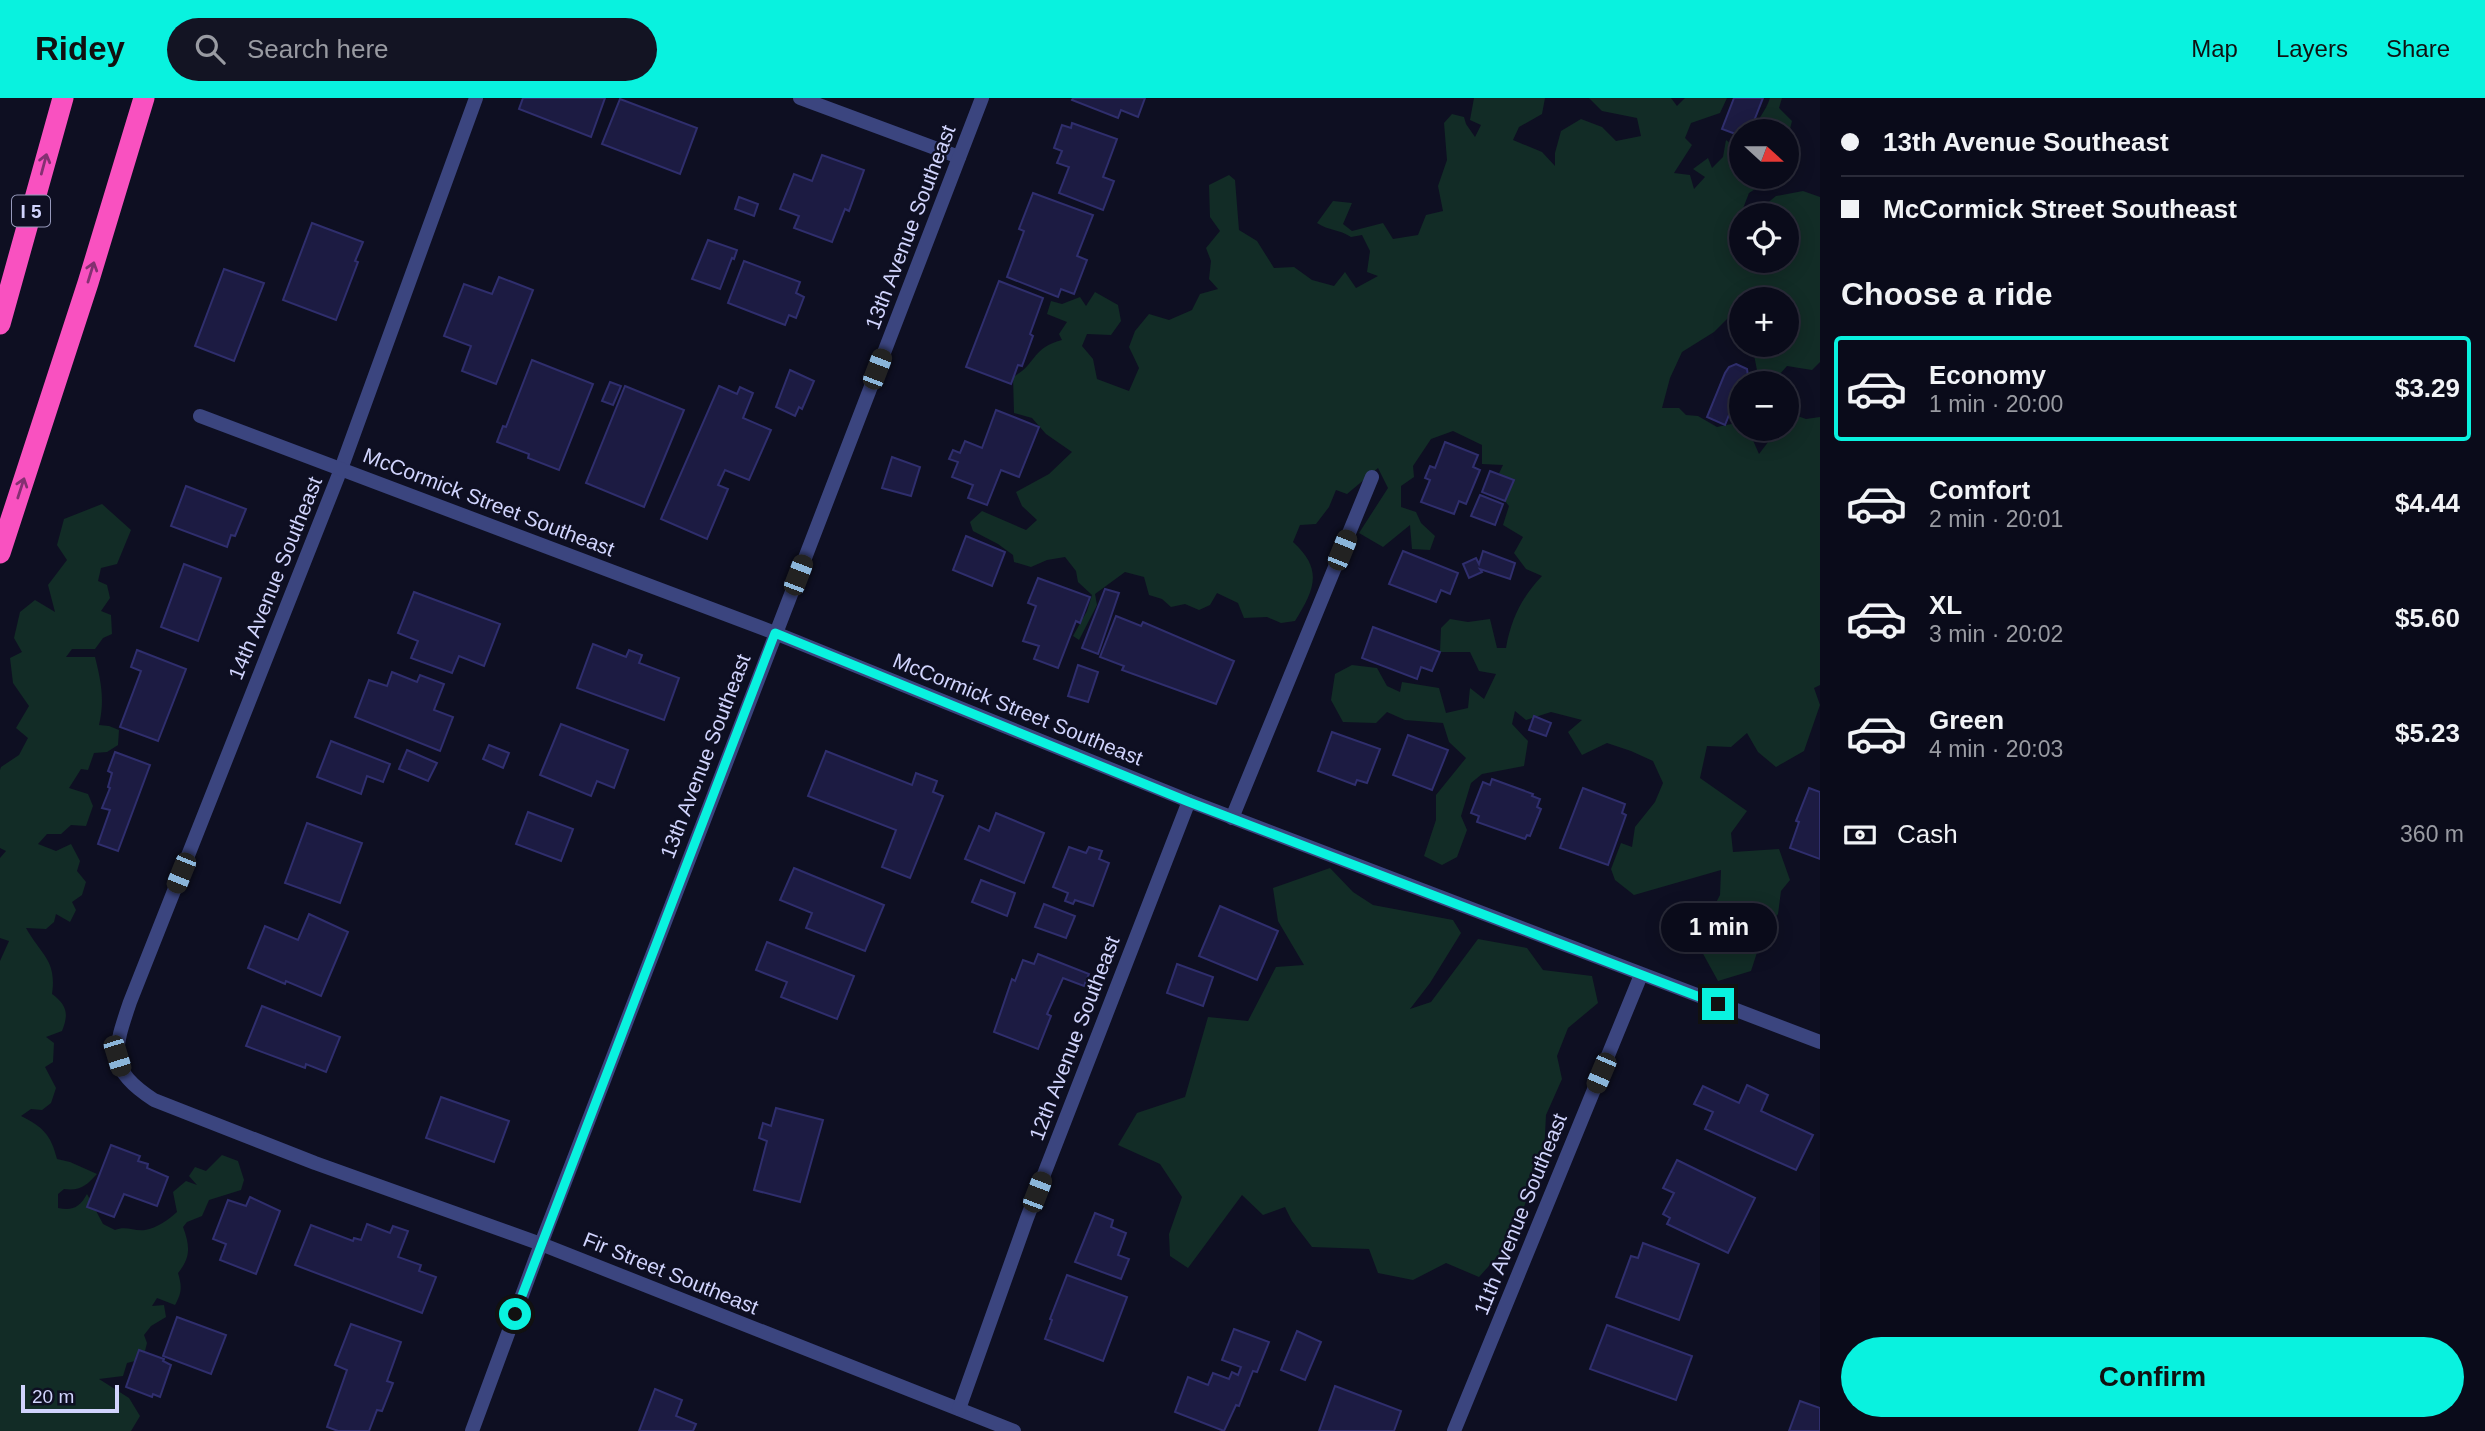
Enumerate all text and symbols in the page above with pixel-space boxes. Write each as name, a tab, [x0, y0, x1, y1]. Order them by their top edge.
search box	[167, 18, 657, 81]
text: Ridey	[35, 30, 125, 67]
icon: search	[191, 30, 229, 68]
text: Search here	[247, 34, 389, 64]
text: Map	[2191, 35, 2238, 62]
text: Layers	[2276, 35, 2348, 62]
text: Share	[2386, 35, 2450, 62]
north arrow	[1729, 119, 1799, 189]
map controls	[1729, 119, 1799, 441]
street label: 13th Avenue Southeast	[860, 122, 960, 332]
text: 13th Avenue Southeast	[1883, 127, 2169, 157]
one-way arrow	[39, 153, 52, 175]
text: McCormick Street Southeast	[1883, 194, 2237, 224]
road number: I 5	[12, 195, 50, 226]
button: locate	[1729, 203, 1799, 273]
one-way arrow	[86, 261, 99, 283]
text: Choose a ride	[1841, 276, 2053, 312]
button: +	[1729, 287, 1799, 357]
car	[860, 346, 895, 392]
icon: car	[1845, 357, 1908, 420]
text: Economy	[1929, 360, 2046, 390]
button: −	[1729, 371, 1799, 441]
text: $3.29	[2395, 373, 2460, 403]
text: 1 min · 20:00	[1929, 391, 2063, 417]
street label: McCormick Street Southeast	[360, 443, 618, 561]
icon: car	[1845, 472, 1908, 535]
street label: 14th Avenue Southeast	[224, 473, 326, 683]
text: Comfort	[1929, 475, 2030, 505]
one-way arrow	[15, 477, 28, 499]
text: $4.44	[2395, 488, 2460, 518]
text: 2 min · 20:01	[1929, 506, 2063, 532]
car	[1325, 527, 1360, 573]
car	[781, 552, 816, 598]
icon: car	[1845, 587, 1908, 650]
text: XL	[1929, 590, 1962, 620]
text: $5.60	[2395, 603, 2460, 633]
text: 3 min · 20:02	[1929, 621, 2063, 647]
street label: McCormick Street Southeast	[890, 648, 1146, 770]
street label: 13th Avenue Southeast	[655, 651, 755, 861]
icon: car	[1845, 702, 1908, 765]
text: Green	[1929, 705, 2004, 735]
text: $5.23	[2395, 718, 2460, 748]
text: 4 min · 20:03	[1929, 736, 2063, 762]
icon: cash	[1841, 816, 1879, 854]
text: Cash	[1897, 819, 1958, 849]
text: 360 m	[2400, 821, 2464, 847]
car	[164, 850, 199, 896]
callout: 1 min	[1660, 902, 1776, 951]
text: 1 min	[1689, 914, 1749, 940]
street label: 12th Avenue Southeast	[1024, 933, 1124, 1143]
route end	[1702, 988, 1734, 1020]
car	[101, 1033, 134, 1079]
car	[1584, 1050, 1619, 1096]
street label: 11th Avenue Southeast	[1469, 1110, 1571, 1318]
car	[1020, 1169, 1055, 1215]
street label: Fir Street Southeast	[580, 1227, 762, 1319]
route start	[499, 1298, 531, 1330]
button: Confirm	[1841, 1337, 2464, 1417]
scale bar	[21, 1382, 119, 1414]
text: 20 m	[32, 1386, 74, 1407]

